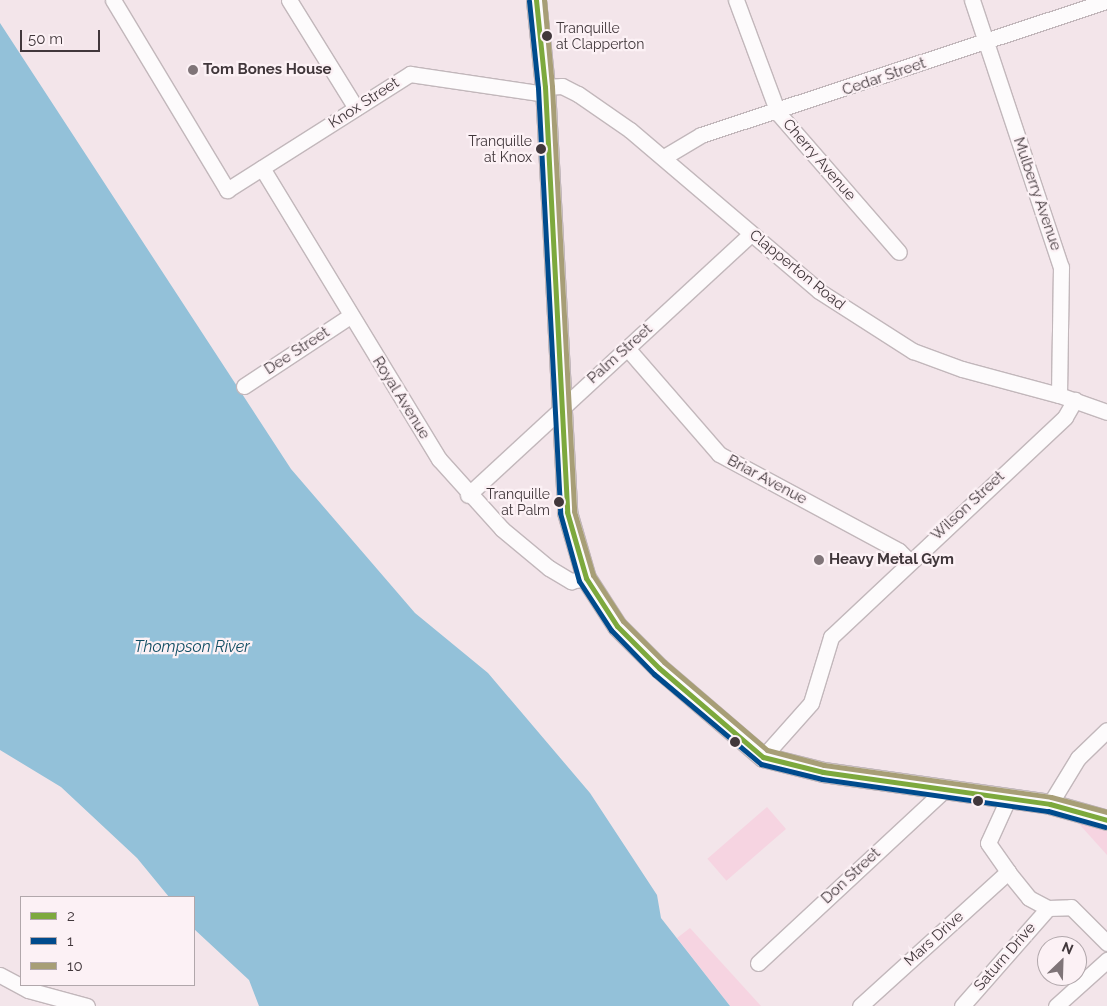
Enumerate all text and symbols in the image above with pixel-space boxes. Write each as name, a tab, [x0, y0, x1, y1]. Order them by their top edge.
scale bar	[22, 20, 102, 52]
place label: Tranquille at Clapperton	[556, 20, 644, 52]
text: 50 m	[28, 30, 63, 48]
marker: Tranquille at Clapperton	[542, 31, 552, 41]
street label: Cedar Street	[840, 54, 928, 100]
place label: Tom Bones House	[203, 61, 332, 79]
marker: Tom Bones House	[187, 64, 199, 76]
street label: Knox Street	[326, 74, 402, 132]
street label: Cherry Avenue	[778, 115, 860, 205]
place label: Tranquille at Knox	[468, 133, 532, 166]
street label: Mulberry Avenue	[1009, 135, 1065, 253]
marker: Tranquille at Knox	[536, 144, 546, 154]
street label: Clapperton Road	[746, 226, 848, 314]
street label: Palm Street	[584, 320, 656, 388]
street label: Dee Street	[261, 323, 333, 379]
street label: Royal Avenue	[368, 353, 434, 443]
street label: Briar Avenue	[724, 451, 810, 509]
street label: Wilson Street	[928, 468, 1008, 544]
place label: Tranquille at Palm	[486, 486, 550, 518]
marker: Tranquille at Palm	[554, 497, 564, 507]
place label: Heavy Metal Gym	[829, 551, 955, 569]
marker: Heavy Metal Gym	[813, 554, 825, 566]
water label: Thompson River	[134, 637, 250, 657]
unlabelled marker	[730, 737, 740, 747]
unlabelled marker	[973, 796, 983, 806]
street label: Don Street	[818, 844, 884, 908]
legend	[20, 896, 195, 986]
text: 2	[67, 907, 75, 925]
street label: Mars Drive	[901, 908, 967, 970]
street label: Saturn Drive	[970, 919, 1040, 995]
text: 1	[67, 932, 73, 950]
north arrow	[1037, 936, 1087, 986]
text: N	[1060, 939, 1076, 958]
text: 10	[67, 957, 83, 975]

